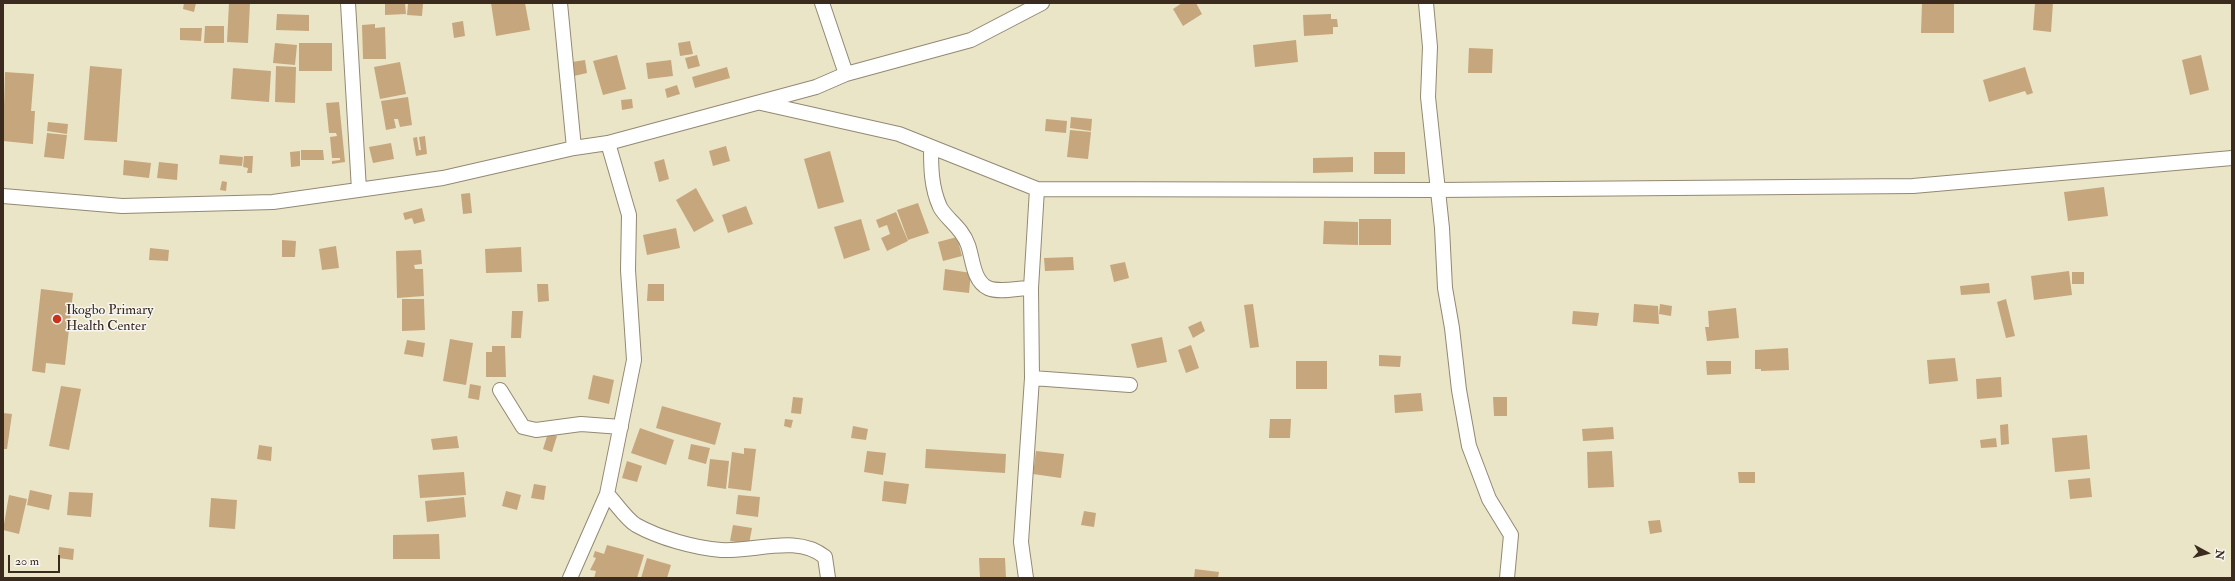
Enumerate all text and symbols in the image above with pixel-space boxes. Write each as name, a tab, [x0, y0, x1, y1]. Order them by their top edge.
place label: Ikogbo Primary Health Center	[66, 303, 153, 336]
marker: Ikogbo Primary Health Center	[51, 313, 63, 325]
north arrow	[2187, 533, 2227, 573]
scale bar	[10, 547, 62, 573]
text: N	[2212, 549, 2226, 560]
text: 20 m	[15, 554, 39, 569]

